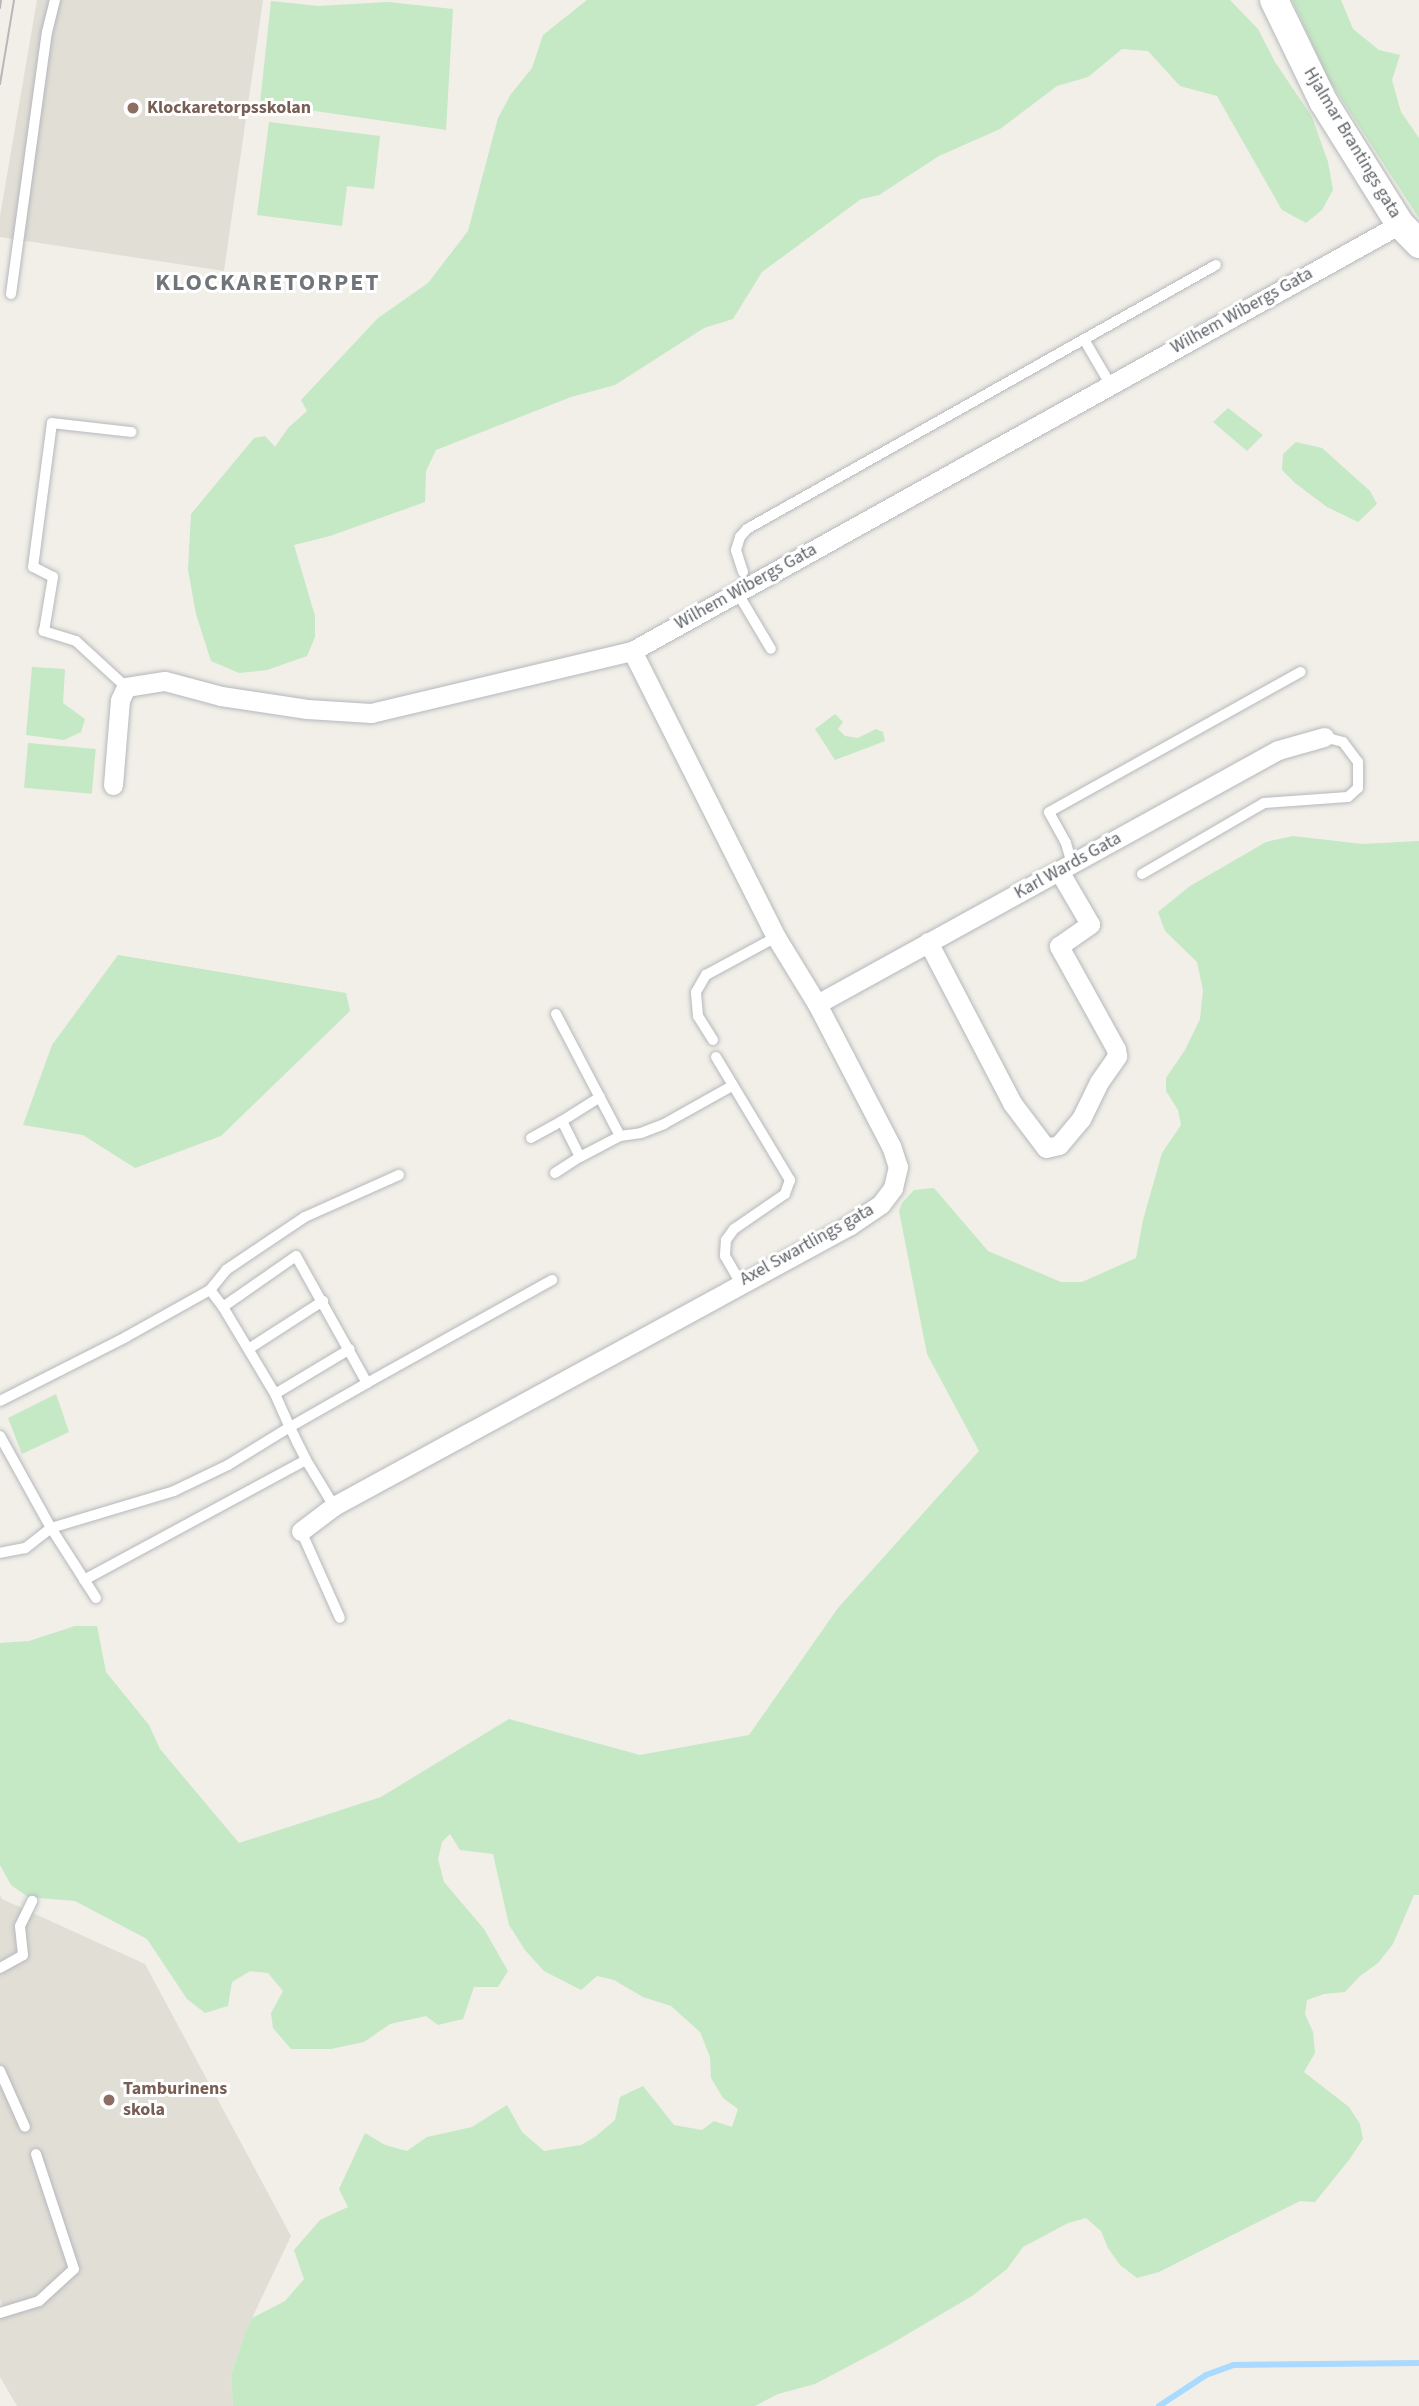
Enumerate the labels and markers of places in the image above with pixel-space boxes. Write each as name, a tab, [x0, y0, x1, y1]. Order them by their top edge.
place label: Klockaretorpsskolan	[147, 97, 311, 119]
marker: Klockaretorpsskolan	[125, 100, 141, 116]
place label: Tamburinens skola	[123, 2079, 227, 2122]
marker: Tamburinens skola	[101, 2092, 117, 2108]

